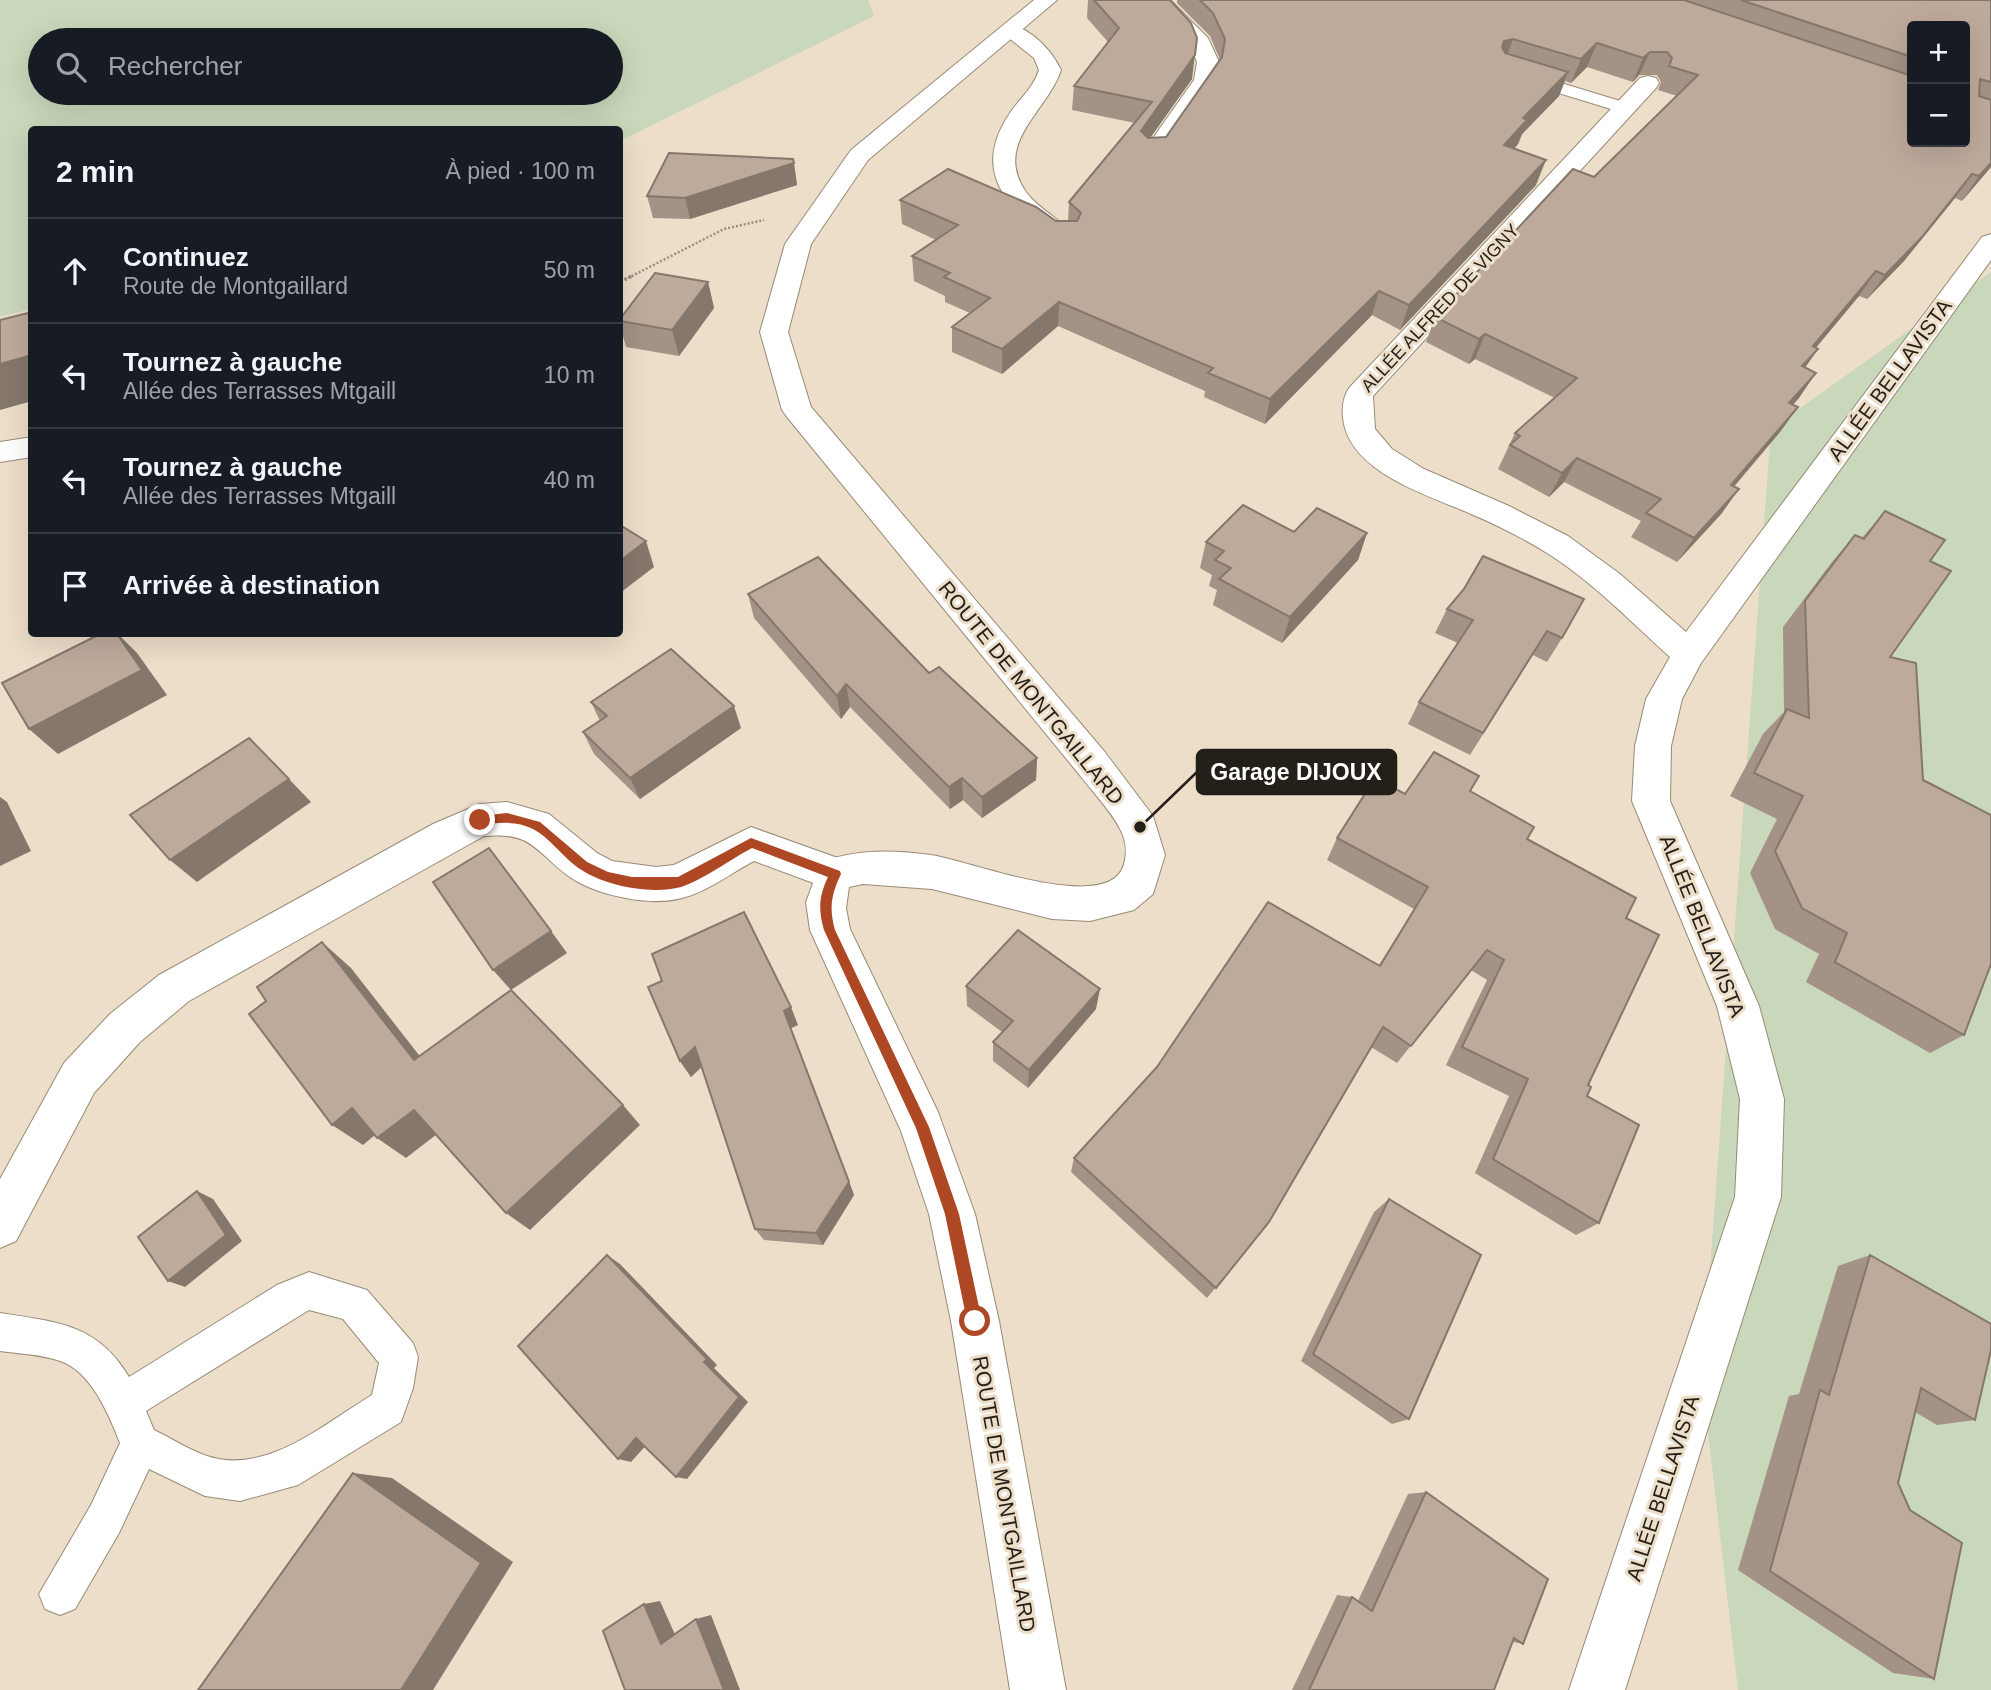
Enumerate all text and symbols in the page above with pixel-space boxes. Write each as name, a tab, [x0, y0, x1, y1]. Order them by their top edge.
map controls	[1907, 21, 1970, 147]
button: +	[1907, 21, 1970, 84]
search box	[28, 28, 623, 105]
icon: search	[52, 48, 90, 86]
text: Rechercher	[108, 51, 242, 81]
button: −	[1907, 84, 1970, 147]
text: 2 min	[56, 155, 134, 188]
text: À pied · 100 m	[445, 158, 595, 184]
street label: ALLÉE ALFRED DE VIGNY	[1357, 220, 1523, 396]
text: Continuez	[123, 242, 249, 272]
icon: ahead	[56, 252, 94, 290]
text: 50 m	[544, 257, 595, 283]
text: Route de Montgaillard	[123, 273, 348, 299]
street label: ALLÉE BELLAVISTA	[1823, 294, 1956, 465]
text: Tournez à gauche	[123, 347, 342, 377]
icon: left	[56, 357, 94, 395]
text: 10 m	[544, 362, 595, 388]
text: Allée des Terrasses Mtgaill	[123, 378, 396, 404]
text: Tournez à gauche	[123, 452, 342, 482]
icon: left	[56, 462, 94, 500]
text: 40 m	[544, 467, 595, 493]
text: Allée des Terrasses Mtgaill	[123, 483, 396, 509]
icon: arrive	[56, 567, 94, 605]
text: Arrivée à destination	[123, 570, 380, 600]
street label: ROUTE DE MONTGAILLARD	[934, 577, 1128, 809]
callout: Garage DIJOUX	[1197, 750, 1396, 794]
text: Garage DIJOUX	[1210, 759, 1382, 785]
route end	[464, 804, 495, 835]
street label: ALLÉE BELLAVISTA	[1655, 831, 1749, 1020]
route start	[959, 1305, 990, 1336]
street label: ROUTE DE MONTGAILLARD	[969, 1354, 1040, 1634]
street label: ALLÉE BELLAVISTA	[1622, 1392, 1703, 1584]

